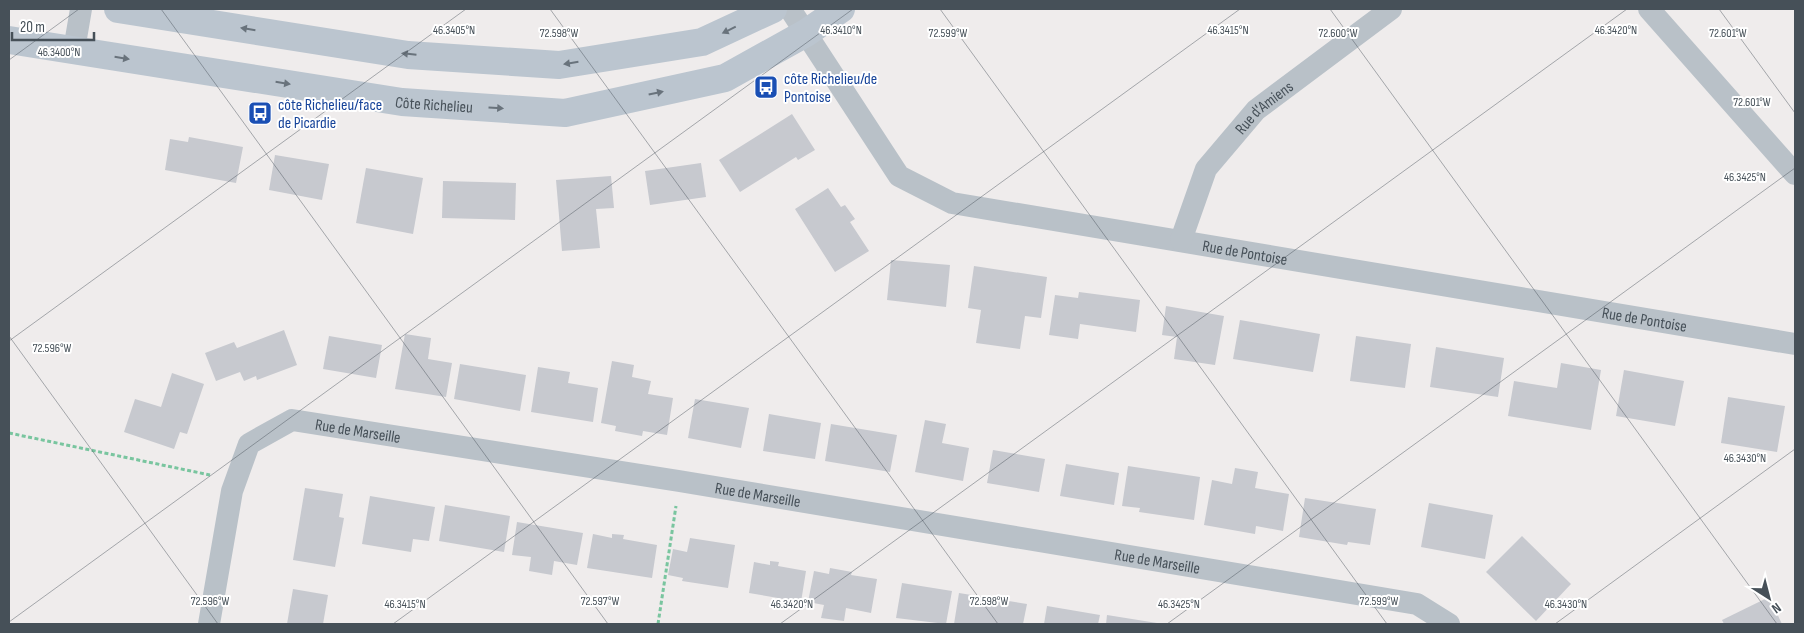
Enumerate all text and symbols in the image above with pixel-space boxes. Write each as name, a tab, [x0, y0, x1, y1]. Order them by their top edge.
scale bar	[12, 10, 95, 42]
text: 20 m	[20, 18, 45, 37]
text: 46.3405°N	[433, 23, 475, 38]
text: 46.3410°N	[820, 23, 862, 38]
text: 46.3415°N	[1207, 23, 1249, 38]
text: 46.3420°N	[1595, 23, 1637, 38]
one-way arrow	[240, 25, 256, 33]
text: 72.598°W	[540, 26, 578, 41]
one-way arrow	[721, 26, 736, 34]
text: 72.599°W	[929, 26, 968, 41]
text: 72.600°W	[1318, 26, 1358, 41]
text: 72.601°W	[1709, 26, 1747, 41]
text: 46.3400°N	[38, 45, 80, 60]
one-way arrow	[400, 50, 416, 58]
one-way arrow	[115, 54, 131, 62]
one-way arrow	[562, 59, 578, 67]
place label: côte Richelieu/de Pontoise	[784, 70, 877, 107]
bus stop icon: côte Richelieu/de Pontoise	[753, 74, 779, 100]
street label: Rue d'Amiens	[1231, 78, 1297, 139]
one-way arrow	[275, 80, 291, 88]
one-way arrow	[649, 89, 664, 97]
street label: Côte Richelieu	[394, 93, 473, 118]
text: 72.601°W	[1733, 95, 1771, 110]
place label: côte Richelieu/face de Picardie	[278, 96, 382, 133]
bus stop icon: côte Richelieu/face de Picardie	[247, 100, 273, 126]
one-way arrow	[488, 105, 504, 113]
text: 46.3425°N	[1724, 170, 1766, 185]
street label: Rue de Pontoise	[1201, 237, 1289, 270]
street label: Rue de Pontoise	[1600, 304, 1688, 337]
text: 72.596°W	[33, 341, 72, 356]
street label: Rue de Marseille	[314, 416, 402, 448]
text: 46.3430°N	[1724, 451, 1766, 466]
street label: Rue de Marseille	[714, 479, 802, 512]
street label: Rue de Marseille	[1113, 546, 1201, 579]
north arrow	[1744, 573, 1794, 623]
text: 72.596°W	[191, 594, 230, 609]
text: 72.597°W	[581, 594, 620, 609]
text: 72.598°W	[970, 594, 1008, 609]
text: 72.599°W	[1360, 594, 1399, 609]
text: 46.3415°N	[384, 597, 426, 612]
text: 46.3420°N	[771, 597, 813, 612]
text: 46.3425°N	[1158, 597, 1200, 612]
text: 46.3430°N	[1545, 597, 1587, 612]
text: N	[1768, 599, 1784, 617]

